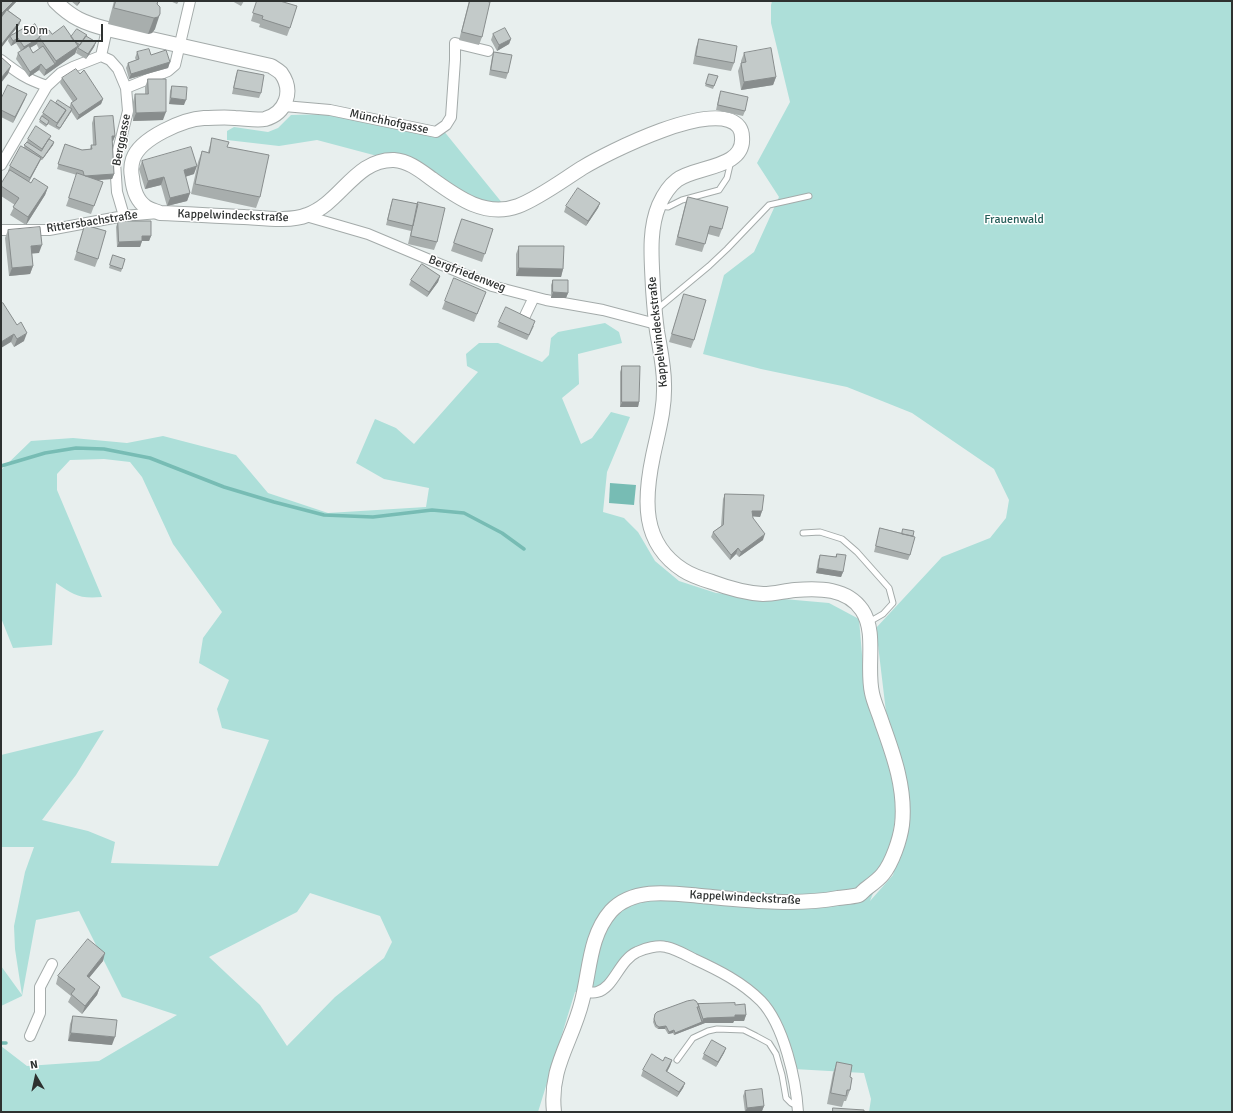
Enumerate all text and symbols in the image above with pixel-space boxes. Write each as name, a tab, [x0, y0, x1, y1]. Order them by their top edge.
scale bar	[18, 16, 105, 42]
text: 50 m	[23, 23, 48, 38]
street label: Münchhofgasse	[348, 107, 430, 137]
street label: Berggasse	[110, 113, 134, 167]
street label: Kappelwindeckstraße	[177, 207, 289, 225]
street label: Rittersbachstraße	[45, 208, 139, 236]
park label: Frauenwald	[984, 213, 1044, 227]
street label: Bergfriedenweg	[426, 253, 508, 295]
street label: Kappelwindeckstraße	[645, 276, 671, 388]
street label: Kappelwindeckstraße	[689, 888, 801, 908]
north arrow	[16, 1057, 56, 1097]
text: N	[29, 1058, 39, 1072]

